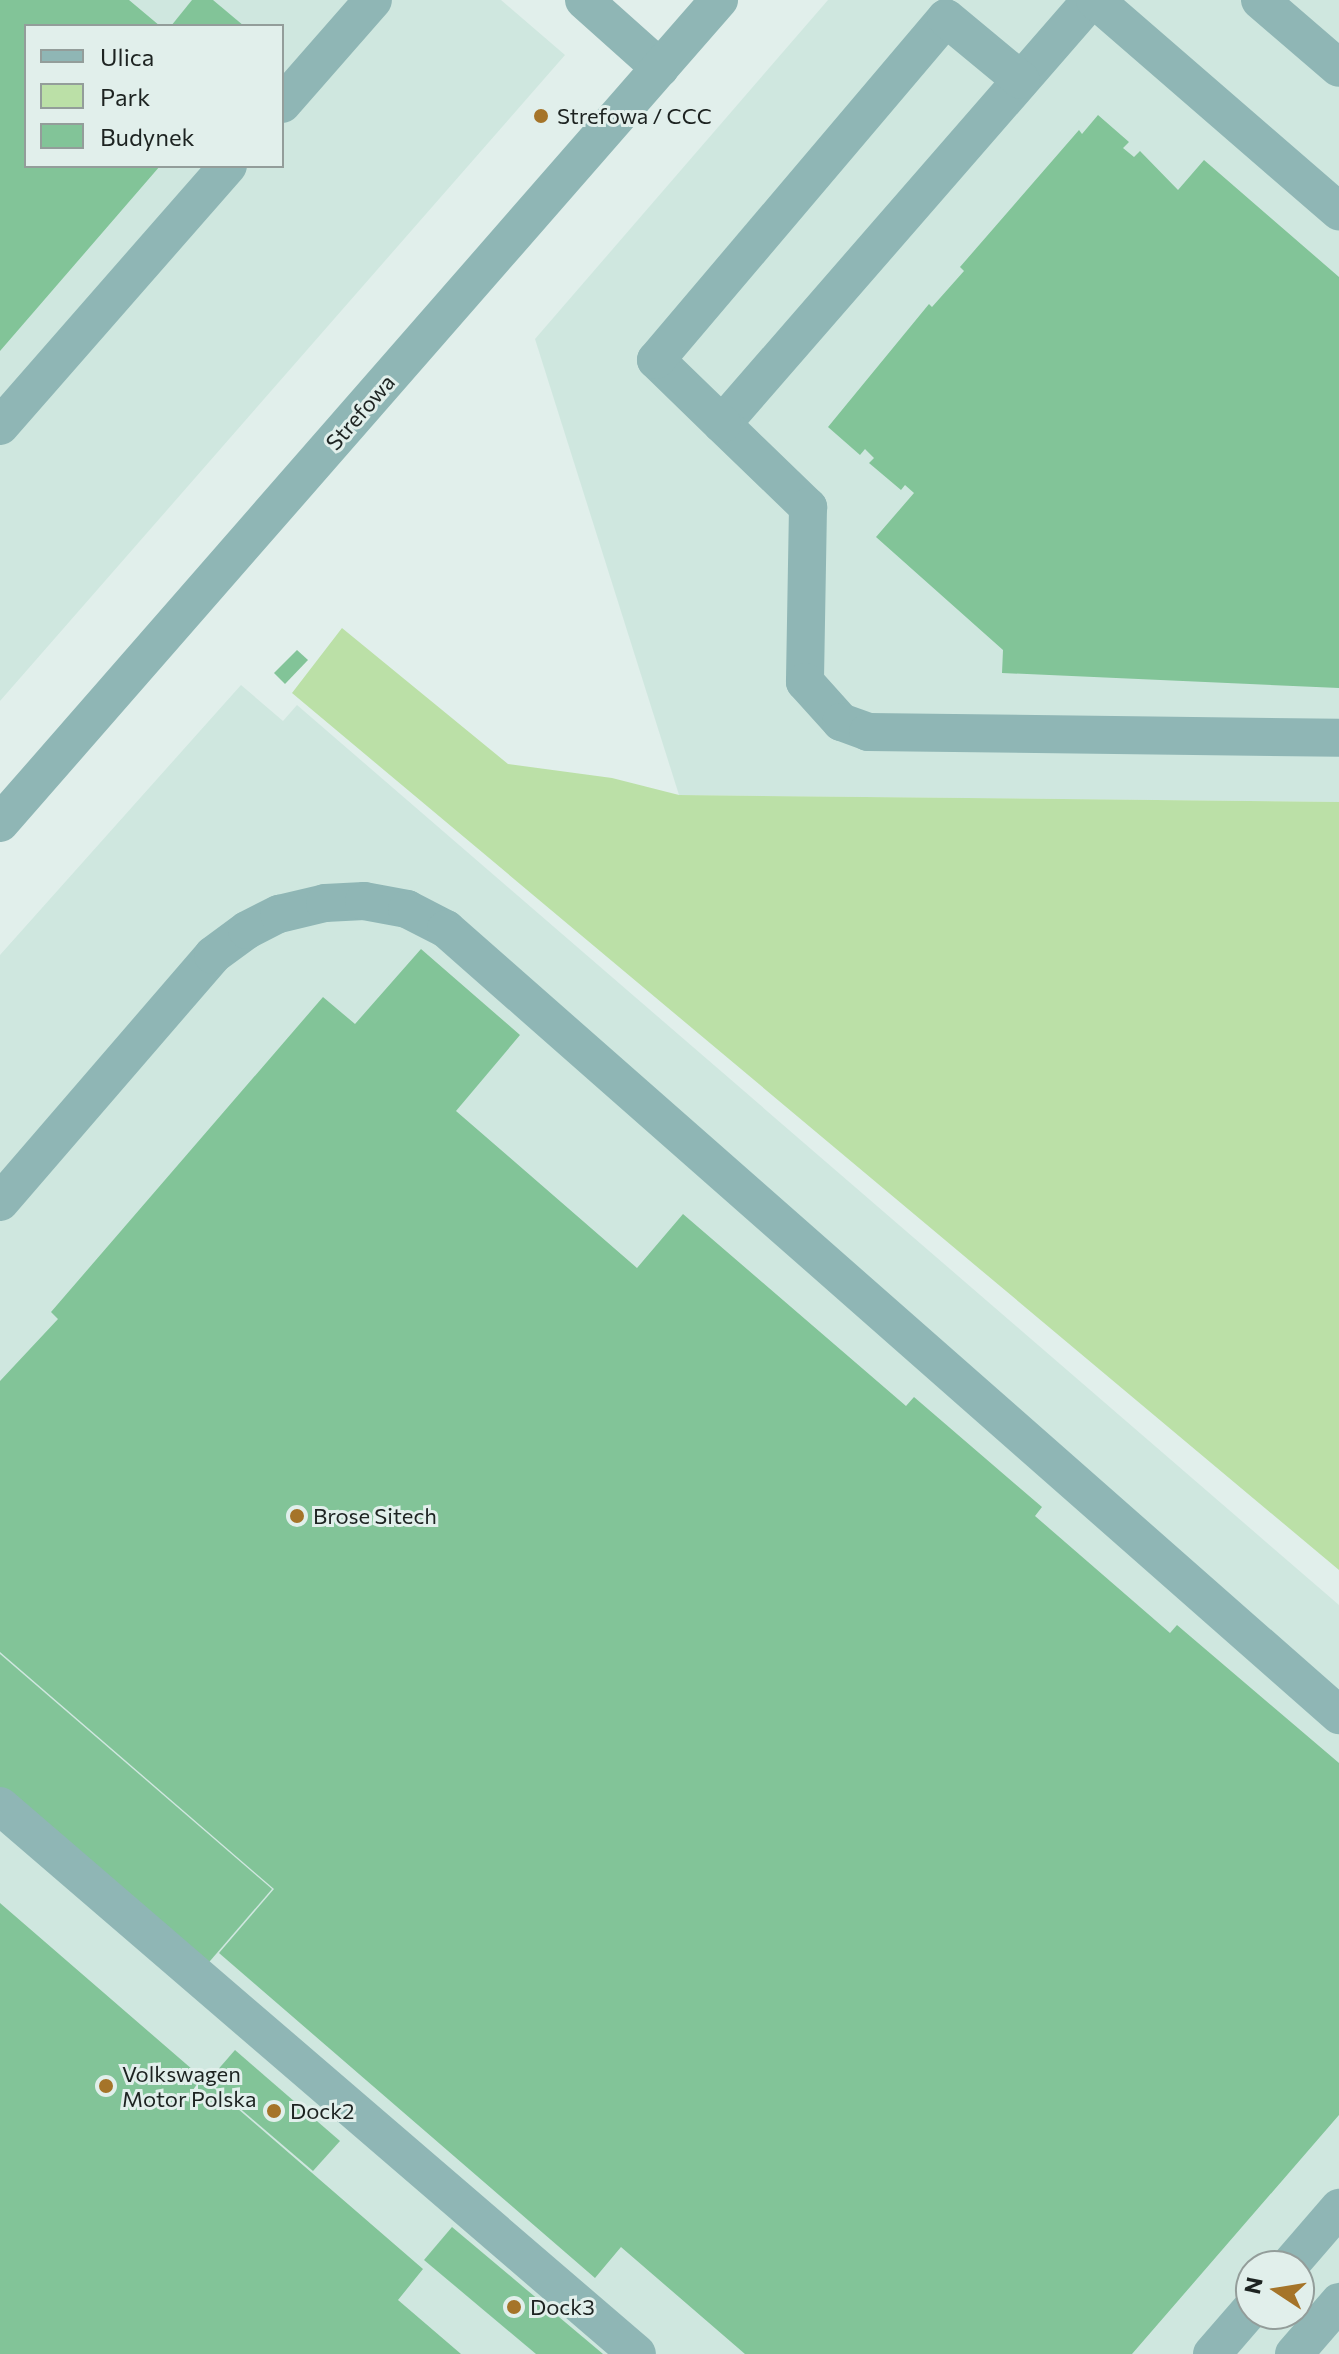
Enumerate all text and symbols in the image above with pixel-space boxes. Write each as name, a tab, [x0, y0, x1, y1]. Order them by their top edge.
legend	[24, 24, 284, 168]
text: Ulica	[100, 42, 154, 71]
text: Park	[100, 82, 150, 111]
place label: Strefowa / CCC	[557, 103, 712, 129]
marker: Strefowa / CCC	[532, 107, 550, 125]
text: Budynek	[100, 122, 195, 151]
street label: Strefowa	[320, 369, 400, 455]
place label: Brose Sitech	[313, 1503, 437, 1529]
marker: Brose Sitech	[288, 1507, 306, 1525]
place label: Volkswagen Motor Polska	[122, 2060, 257, 2112]
marker: Volkswagen Motor Polska	[97, 2077, 115, 2095]
place label: Dock2	[290, 2098, 354, 2124]
marker: Dock2	[265, 2102, 283, 2120]
north arrow	[1235, 2250, 1315, 2330]
text: N	[1238, 2274, 1268, 2296]
place label: Dock3	[530, 2294, 595, 2320]
marker: Dock3	[505, 2298, 523, 2316]

